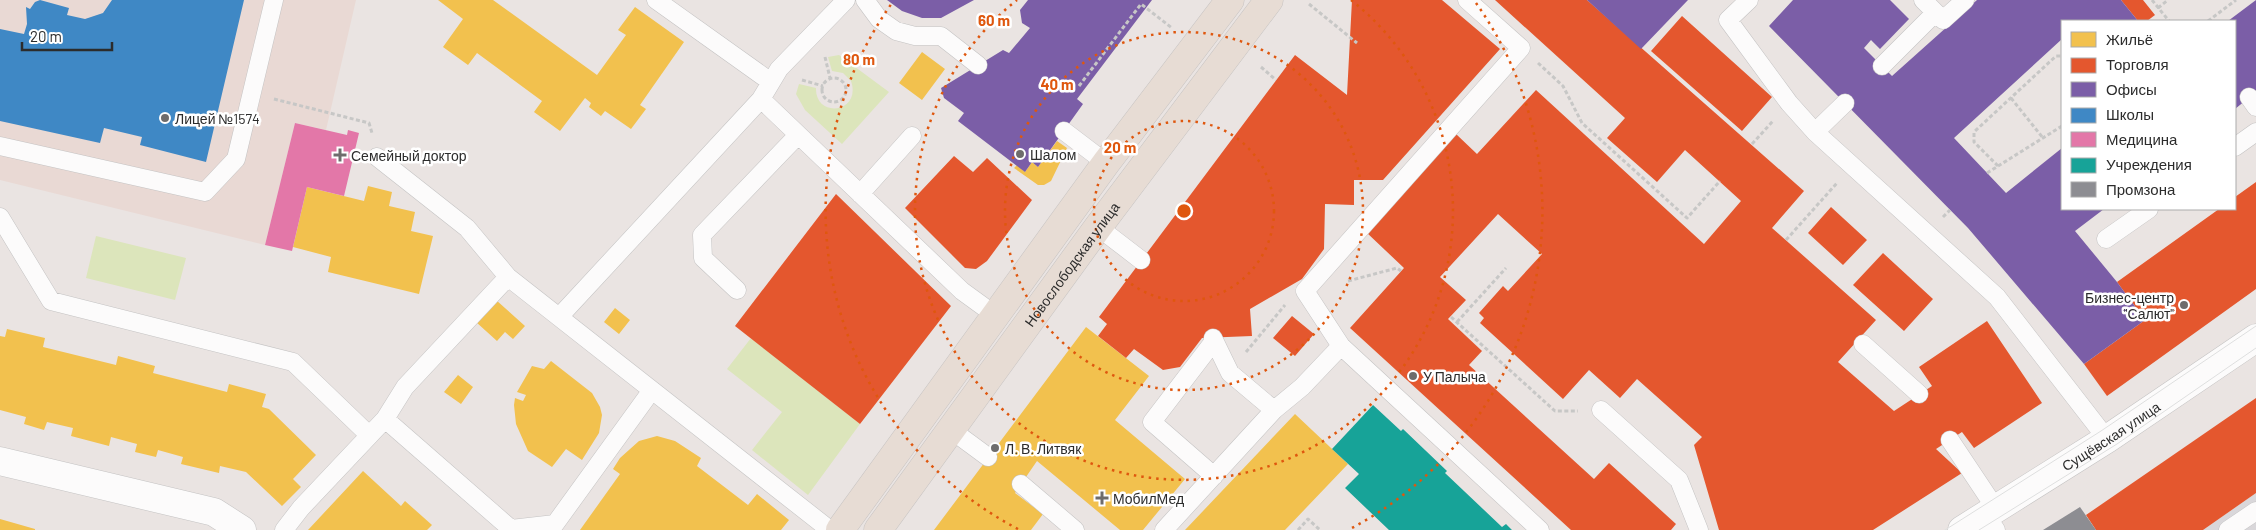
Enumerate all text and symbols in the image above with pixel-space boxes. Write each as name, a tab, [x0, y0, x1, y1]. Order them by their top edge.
text: 60 m	[978, 11, 1010, 29]
scale bar	[22, 20, 112, 52]
legend	[2061, 20, 2236, 210]
text: 20 m	[30, 27, 62, 45]
text: Жильё	[2106, 30, 2153, 48]
text: 80 m	[843, 50, 875, 68]
text: Торговля	[2106, 55, 2169, 73]
text: 40 m	[1040, 75, 1074, 93]
text: Офисы	[2106, 80, 2157, 98]
text: Школы	[2106, 105, 2154, 123]
place label: Лицей №1574	[175, 110, 260, 127]
marker: Лицей №1574	[159, 112, 171, 124]
text: Медицина	[2106, 130, 2178, 148]
text: 20 m	[1104, 138, 1136, 156]
place label: Шалом	[1030, 146, 1076, 163]
place label: Семейный доктор	[351, 147, 467, 164]
marker: Семейный доктор	[333, 148, 347, 162]
marker: Шалом	[1014, 148, 1026, 160]
text: Учреждения	[2106, 155, 2192, 173]
text: Промзона	[2106, 180, 2176, 198]
street label: Новослободская улица	[1020, 198, 1123, 329]
centre of rings	[1175, 202, 1193, 220]
place label: Бизнес-центр "Салют"	[2085, 289, 2174, 322]
marker: Бизнес-центр "Салют"	[2178, 299, 2190, 311]
place label: У Палыча	[1423, 368, 1486, 385]
marker: У Палыча	[1407, 370, 1419, 382]
street label: Сущёвская улица	[2058, 397, 2163, 474]
place label: Л. В. Литвяк	[1005, 440, 1082, 457]
marker: Л. В. Литвяк	[989, 442, 1001, 454]
place label: МобилМед	[1113, 490, 1184, 507]
marker: МобилМед	[1095, 491, 1109, 505]

